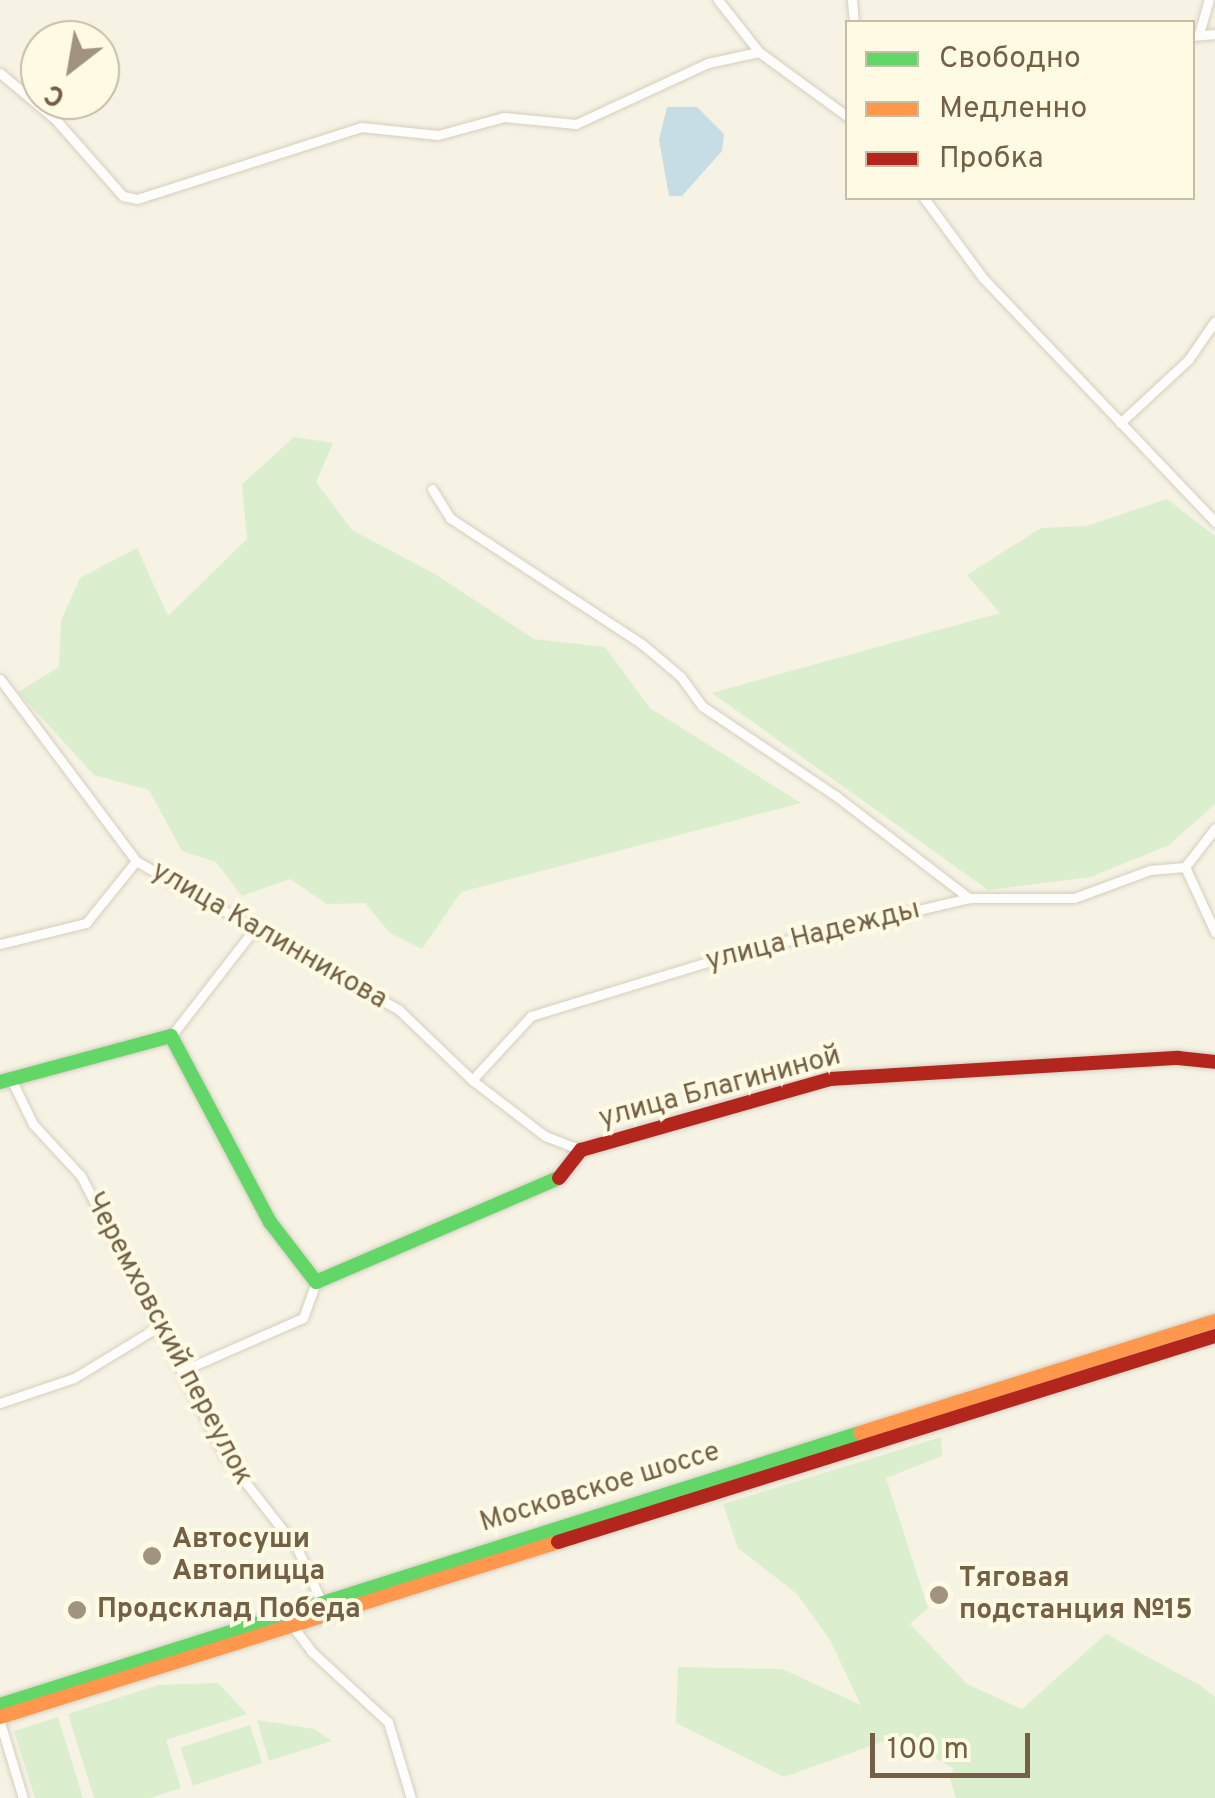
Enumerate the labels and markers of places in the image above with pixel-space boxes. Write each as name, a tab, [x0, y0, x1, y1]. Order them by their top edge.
place label: Автосуши Автопицца	[172, 1523, 325, 1589]
marker: Автосуши Автопицца	[141, 1545, 163, 1567]
place label: Тяговая подстанция №15	[959, 1562, 1193, 1628]
marker: Тяговая подстанция №15	[928, 1584, 950, 1606]
place label: Продсклад Победа	[97, 1593, 361, 1627]
marker: Продсклад Победа	[66, 1599, 88, 1621]

